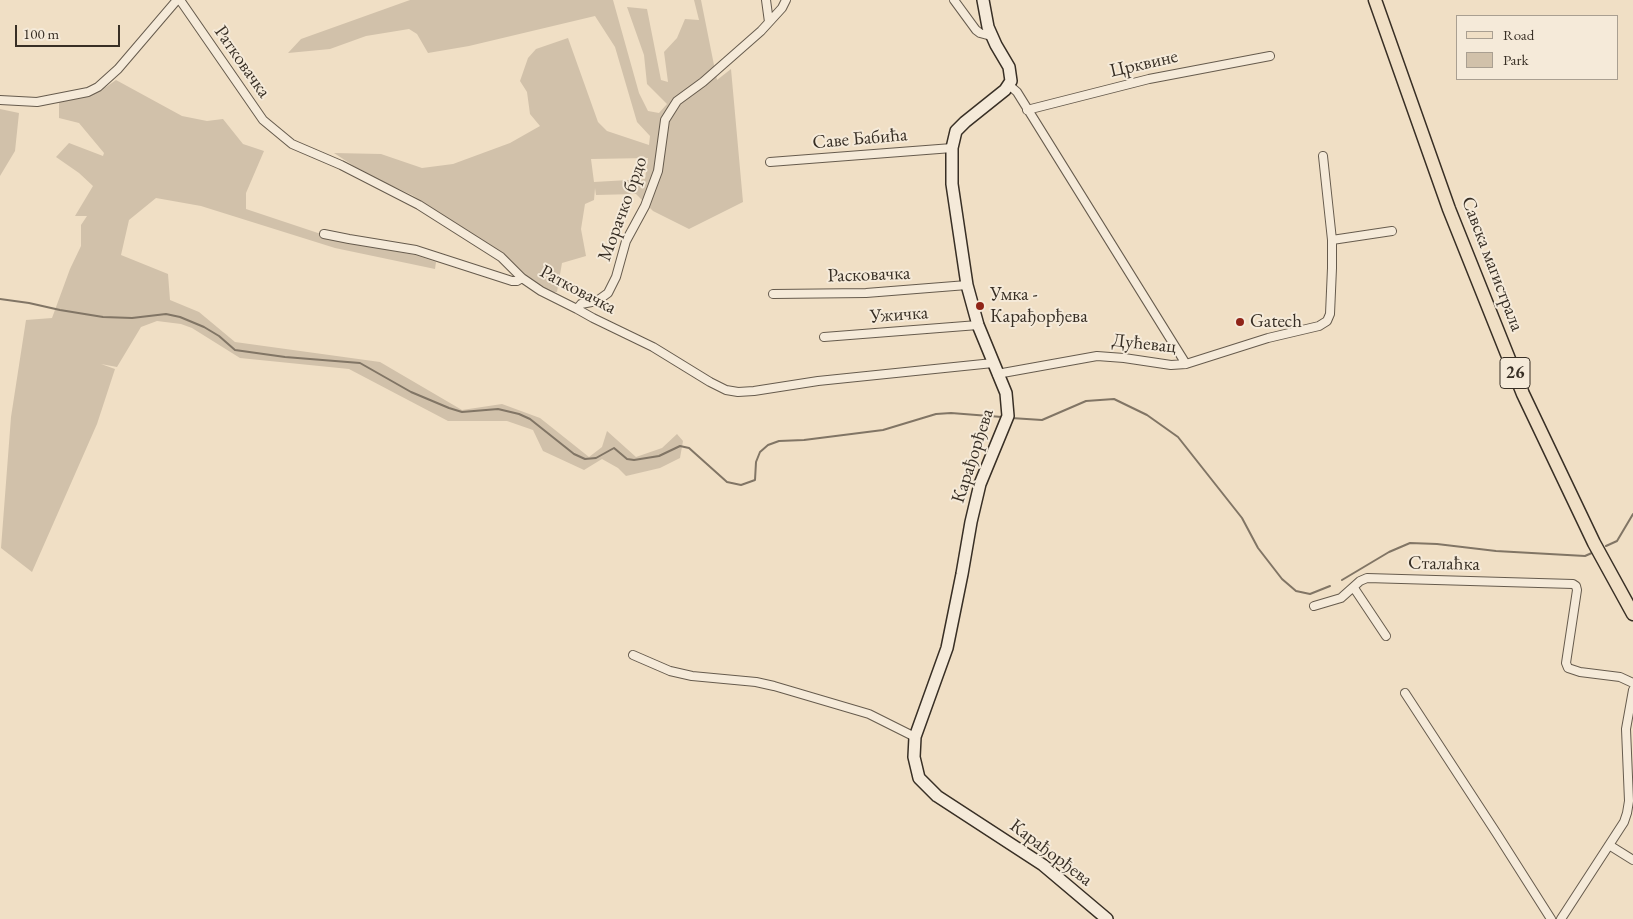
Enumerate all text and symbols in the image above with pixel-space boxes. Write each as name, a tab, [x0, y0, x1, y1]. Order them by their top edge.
scale bar	[18, 15, 122, 47]
legend	[1456, 15, 1618, 80]
street label: Ратковачка	[209, 21, 275, 103]
text: 100 m	[23, 24, 59, 43]
text: Road	[1503, 25, 1534, 44]
street label: Црквине	[1108, 45, 1180, 83]
text: Park	[1503, 50, 1529, 69]
street label: Саве Бабића	[812, 123, 908, 155]
street label: Морачко брдо	[594, 154, 652, 264]
street label: Савска магистрала	[1456, 194, 1528, 334]
street label: Ратковачка	[536, 260, 620, 320]
street label: Расковачка	[827, 262, 911, 288]
place label: Умка - Карађорђева	[990, 284, 1088, 328]
marker: Умка - Карађорђева	[974, 300, 986, 312]
street label: Ужичка	[869, 302, 929, 328]
place label: Gatech	[1250, 311, 1302, 333]
marker: Gatech	[1234, 316, 1246, 328]
street label: Дућевац	[1111, 329, 1177, 359]
road number: 26	[1500, 358, 1530, 388]
street label: Карађорђева	[947, 406, 999, 506]
street label: Сталаћка	[1408, 552, 1480, 576]
street label: Карађорђева	[1005, 814, 1097, 892]

